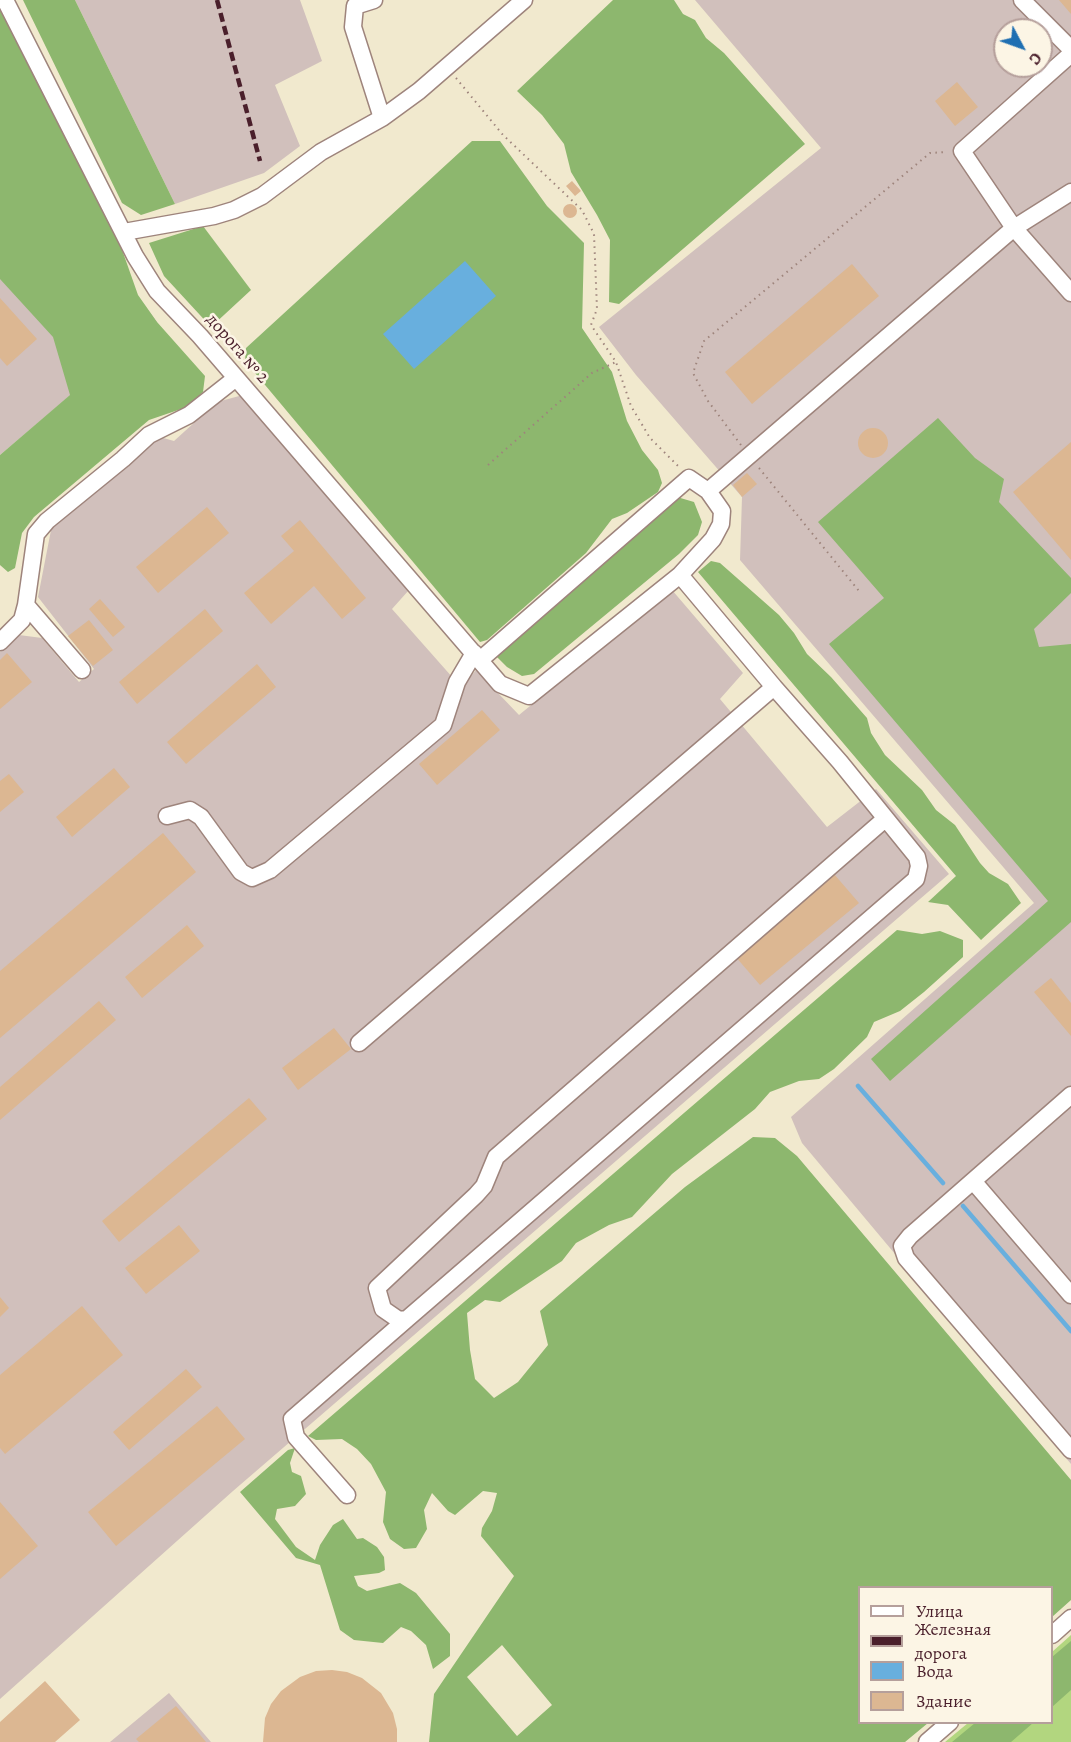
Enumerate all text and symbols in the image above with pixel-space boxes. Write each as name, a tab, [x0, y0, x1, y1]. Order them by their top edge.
north arrow	[993, 18, 1053, 78]
text: С	[1024, 48, 1047, 69]
street label: дорога № 2	[201, 310, 273, 388]
legend	[858, 1586, 1053, 1724]
text: Улица	[916, 1599, 963, 1623]
text: Железная дорога	[915, 1617, 991, 1665]
text: Вода	[916, 1659, 953, 1683]
text: Здание	[916, 1689, 972, 1713]

